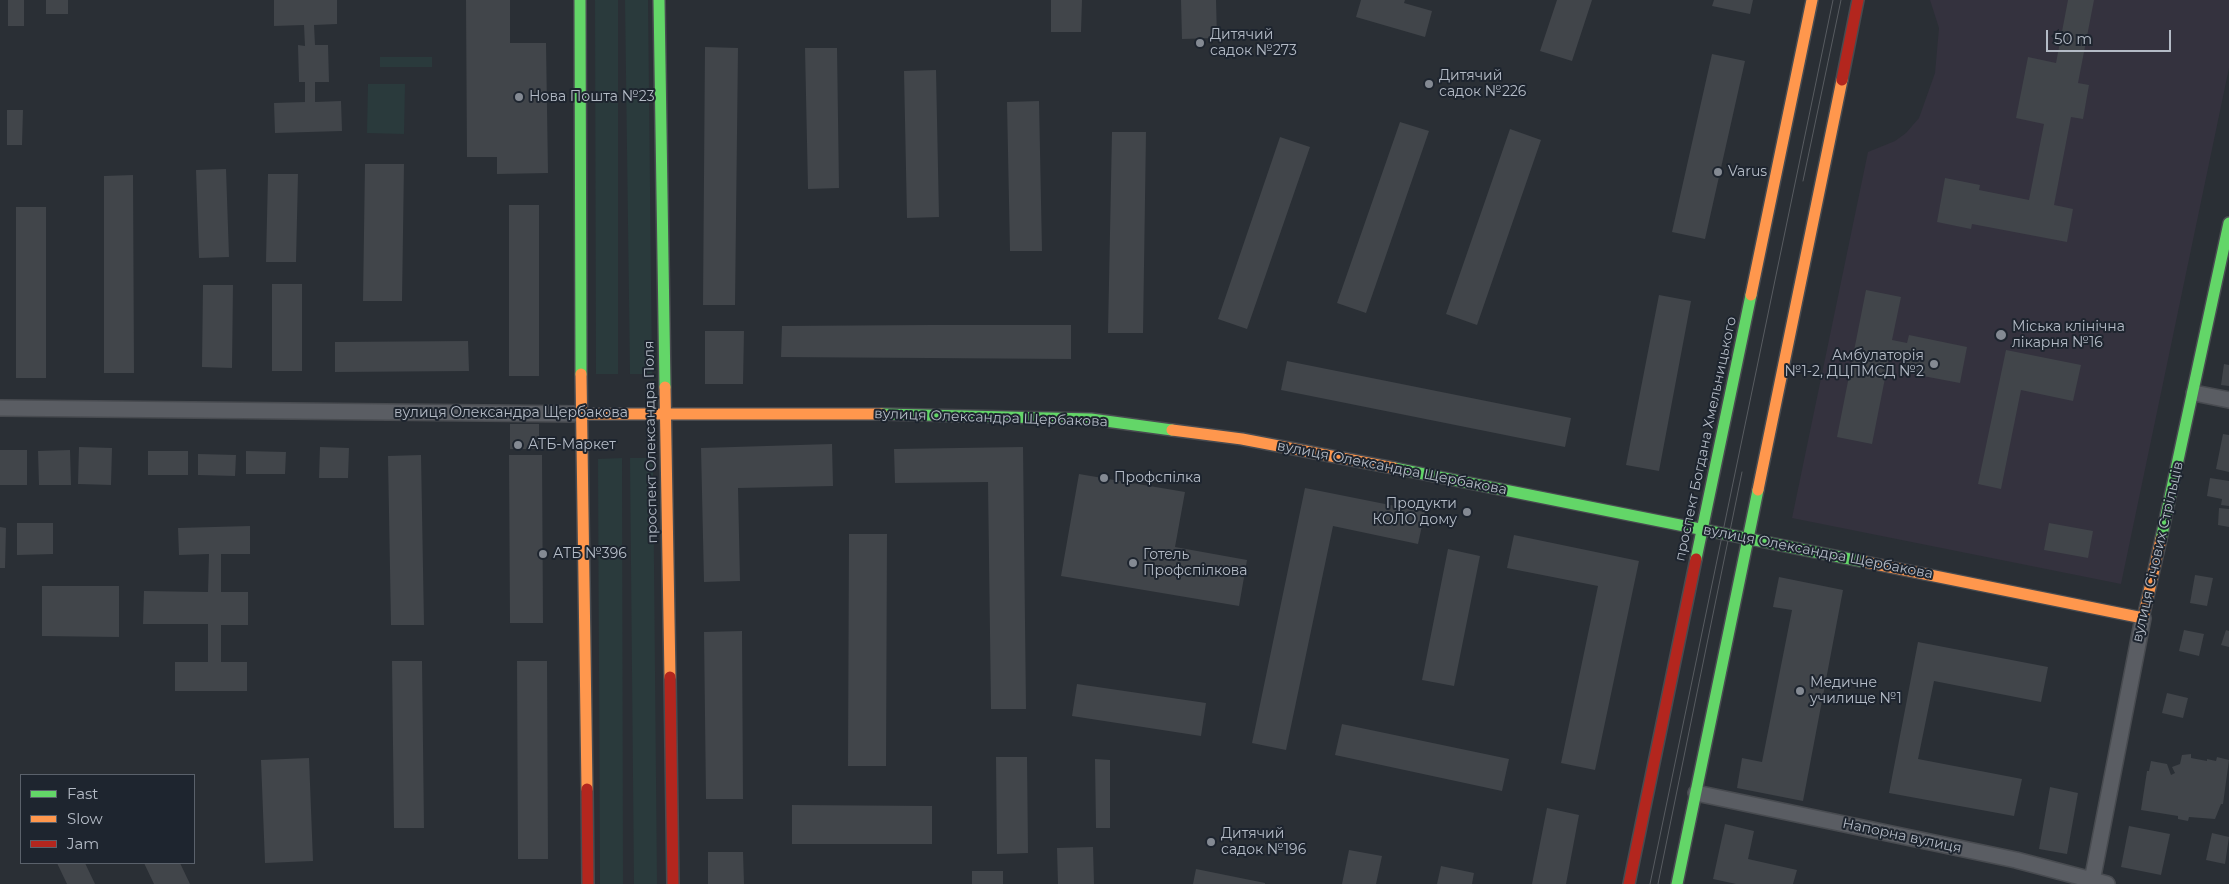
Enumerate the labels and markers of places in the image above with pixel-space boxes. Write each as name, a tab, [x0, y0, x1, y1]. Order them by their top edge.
place label: Дитячий садок №273	[1210, 27, 1297, 59]
marker: Дитячий садок №273	[1194, 37, 1206, 49]
place label: Дитячий садок №226	[1439, 68, 1526, 100]
marker: Дитячий садок №226	[1423, 78, 1435, 90]
place label: Нова Пошта №23	[529, 89, 655, 105]
marker: Нова Пошта №23	[513, 91, 525, 103]
place label: Varus	[1728, 164, 1767, 180]
marker: Varus	[1712, 166, 1724, 178]
place label: Міська клінічна лікарня №16	[2012, 319, 2125, 352]
marker: Міська клінічна лікарня №16	[1994, 328, 2008, 342]
place label: Амбулаторія №1-2, ДЦПМСД №2	[1785, 348, 1924, 381]
marker: Амбулаторія №1-2, ДЦПМСД №2	[1928, 358, 1940, 370]
place label: АТБ-Маркет	[528, 437, 616, 453]
marker: АТБ-Маркет	[512, 439, 524, 451]
place label: Профспілка	[1114, 470, 1201, 486]
marker: Профспілка	[1098, 472, 1110, 484]
place label: Продукти КОЛО дому	[1372, 496, 1457, 528]
marker: Продукти КОЛО дому	[1461, 506, 1473, 518]
place label: АТБ №396	[553, 546, 627, 562]
place label: Готель Профспілкова	[1143, 547, 1248, 580]
marker: АТБ №396	[537, 548, 549, 560]
marker: Готель Профспілкова	[1127, 557, 1139, 569]
place label: Медичне училище №1	[1810, 675, 1902, 708]
marker: Медичне училище №1	[1794, 685, 1806, 697]
place label: Дитячий садок №196	[1221, 826, 1306, 859]
marker: Дитячий садок №196	[1205, 836, 1217, 848]

